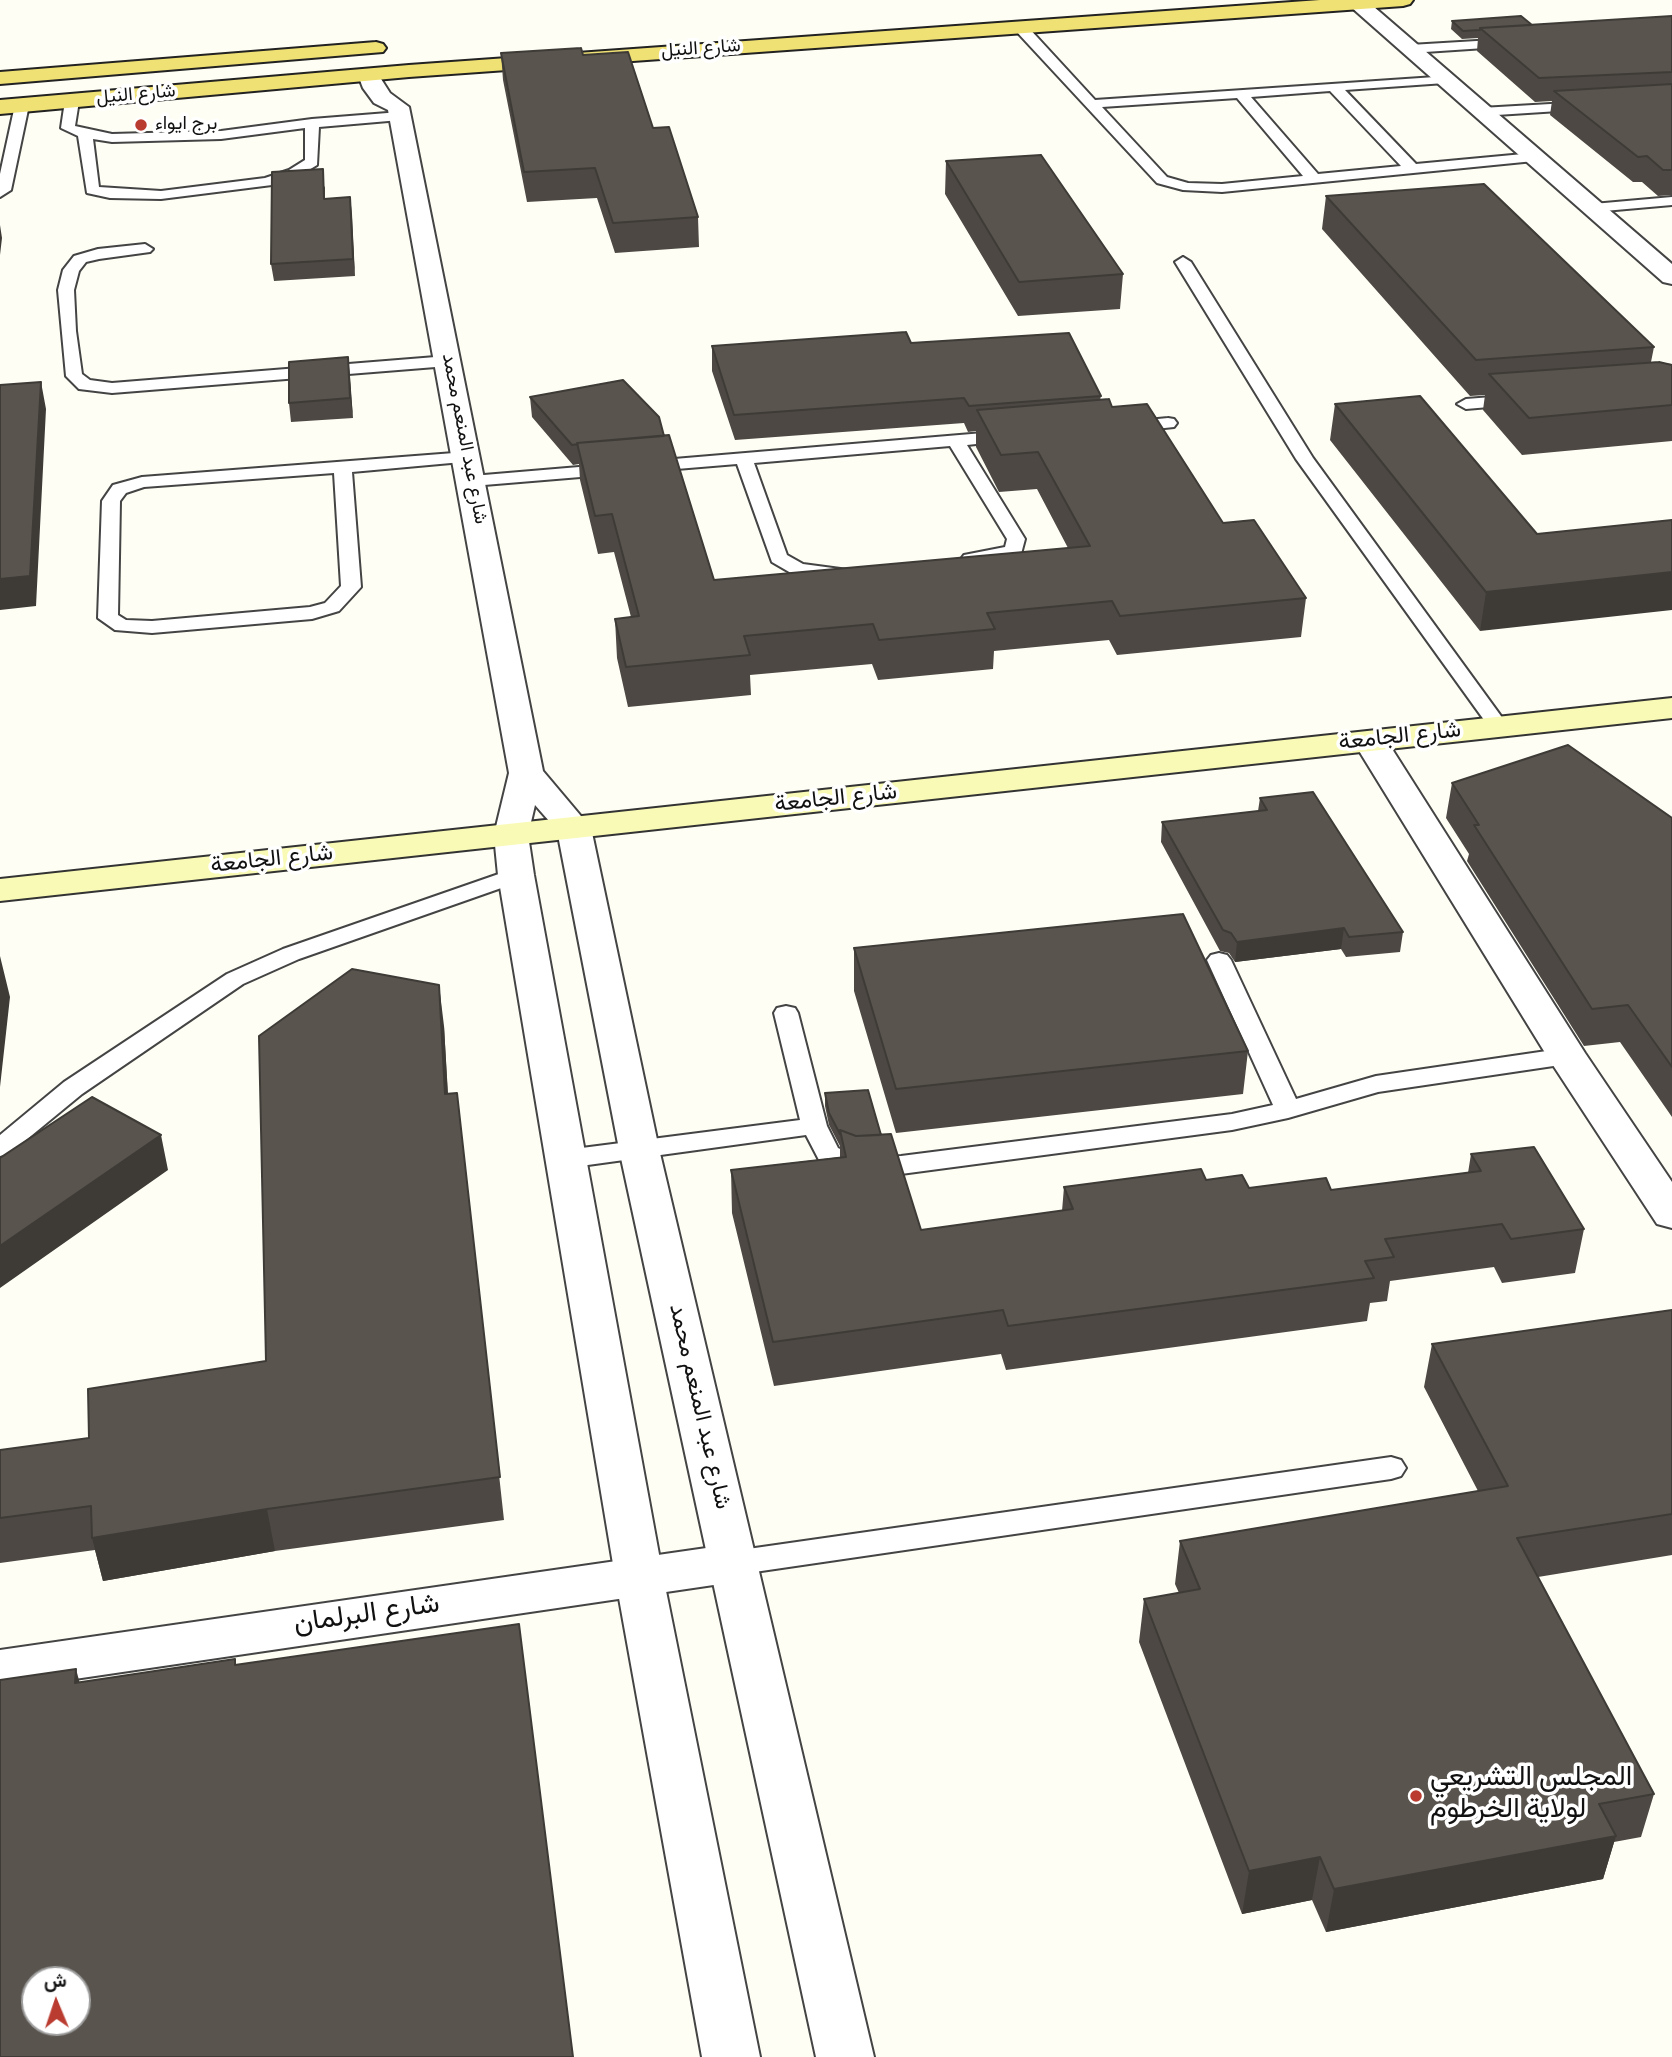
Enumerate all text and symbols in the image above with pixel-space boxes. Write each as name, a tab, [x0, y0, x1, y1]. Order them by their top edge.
street label: شارع النيل	[661, 36, 741, 64]
street label: شارع النيل	[95, 81, 177, 111]
place label: برج ايواء	[155, 114, 217, 136]
marker: برج ايواء	[133, 117, 149, 133]
street label: شارع عبد المنعم محمد	[435, 352, 491, 526]
street label: شارع الجامعة	[1337, 718, 1463, 758]
street label: شارع الجامعة	[773, 780, 899, 820]
street label: شارع الجامعة	[209, 841, 335, 881]
street label: شارع عبد المنعم محمد	[661, 1302, 735, 1512]
street label: شارع البرلمان	[292, 1589, 442, 1643]
place label: المجلس التشريعي لولاية الخرطوم	[1430, 1763, 1632, 1829]
marker: المجلس التشريعي لولاية الخرطوم	[1408, 1788, 1424, 1804]
north arrow	[21, 1966, 91, 2036]
text: ش	[43, 1967, 67, 1996]

